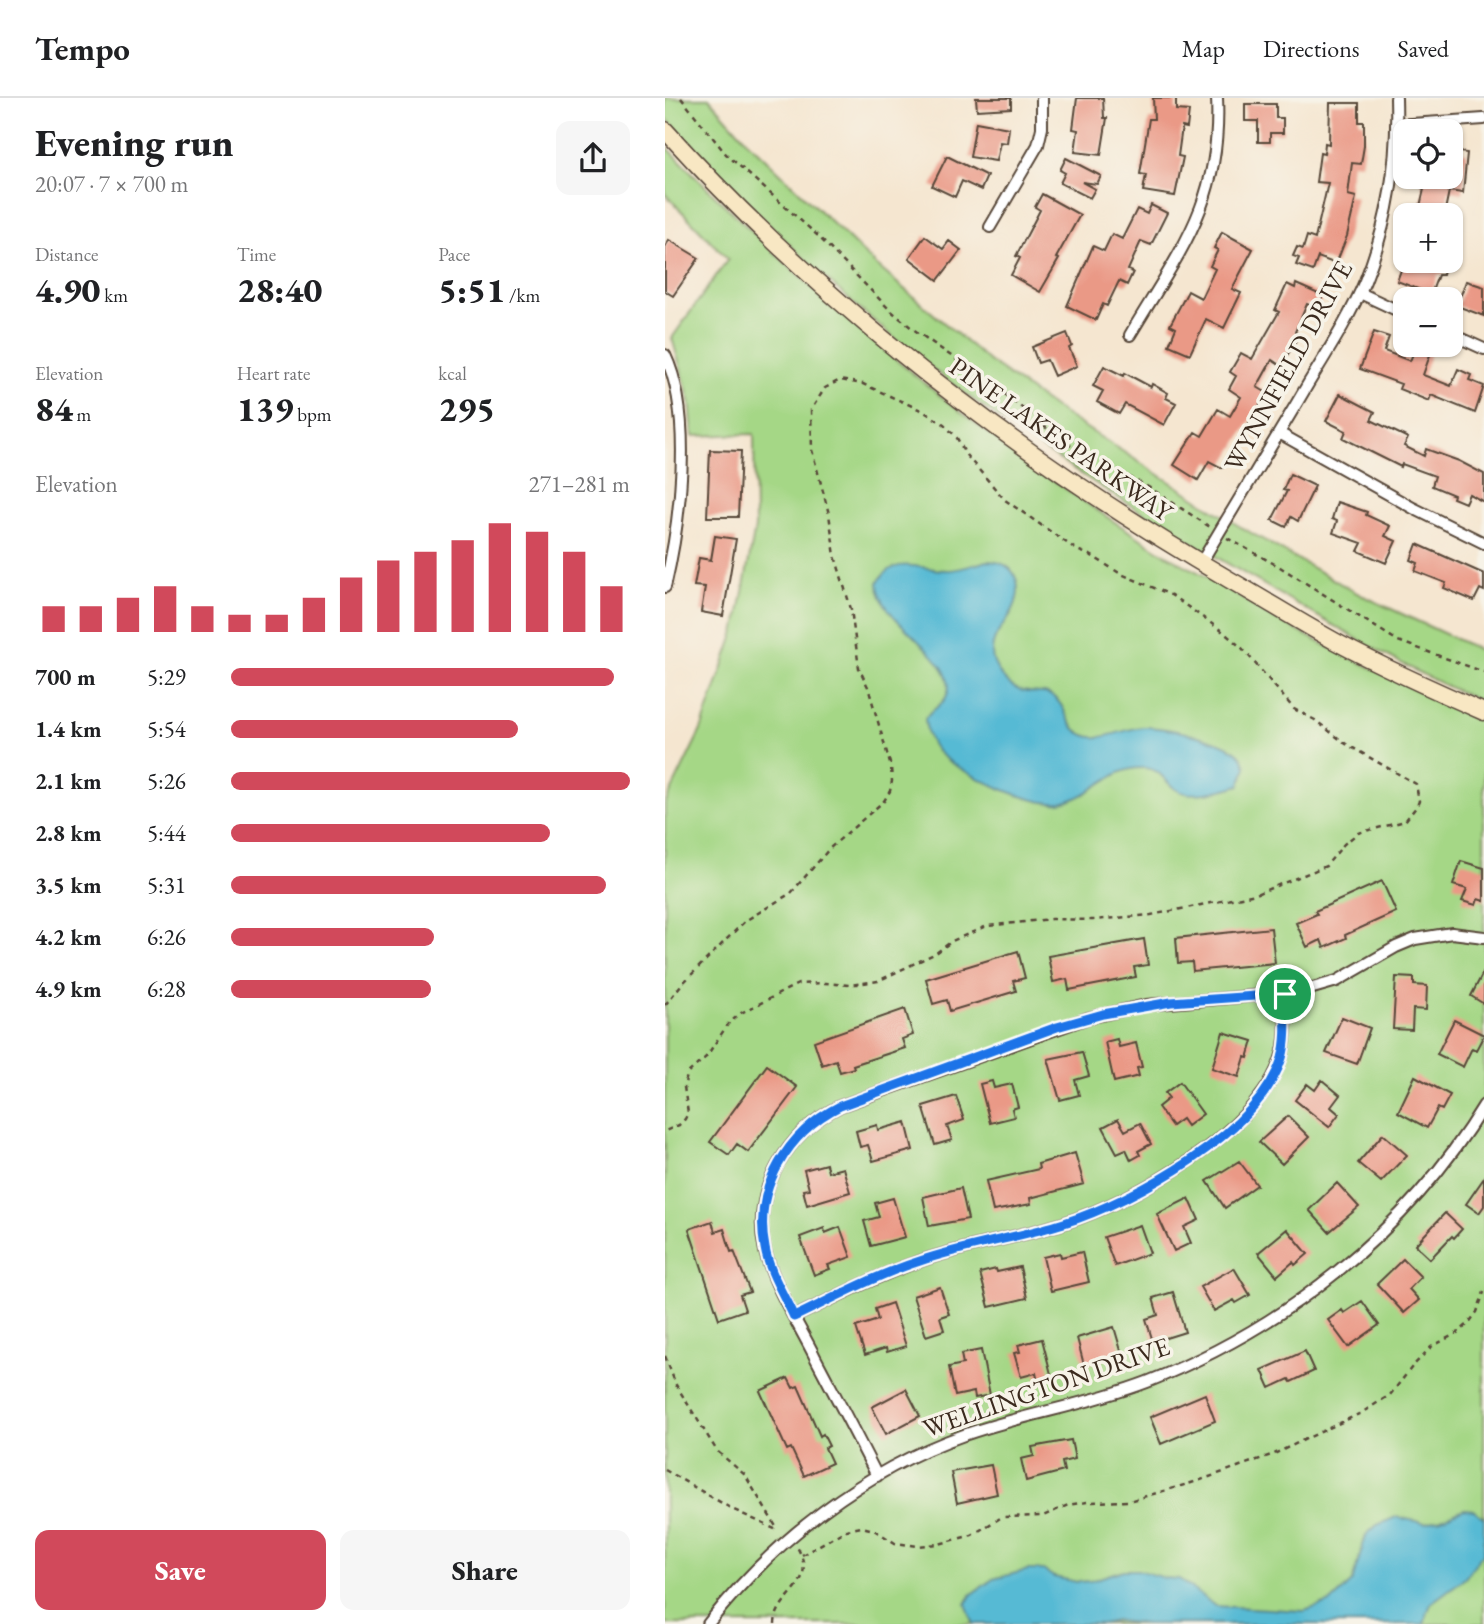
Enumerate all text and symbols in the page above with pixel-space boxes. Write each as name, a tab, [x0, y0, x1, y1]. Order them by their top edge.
text: Tempo	[35, 27, 130, 70]
text: Map	[1182, 33, 1225, 64]
text: Directions	[1263, 33, 1360, 64]
text: Saved	[1398, 33, 1449, 64]
text: Evening run	[35, 118, 233, 167]
map controls	[1393, 119, 1463, 357]
button: locate	[1393, 119, 1463, 189]
button: share	[556, 121, 630, 195]
text: 20:07 · 7 × 700 m	[35, 169, 188, 199]
button: +	[1393, 203, 1463, 273]
text: Distance	[35, 242, 98, 267]
text: Time	[237, 242, 276, 267]
text: Pace	[438, 242, 470, 267]
street label: WYNNFIELD DRIVE	[1216, 254, 1360, 477]
text: 4.90	[35, 267, 101, 312]
text: 28:40	[237, 267, 322, 312]
text: 5:51	[438, 267, 505, 312]
text: km	[101, 283, 128, 308]
text: /km	[505, 283, 540, 308]
button: −	[1393, 287, 1463, 357]
street label: PINE LAKES PARKWAY	[943, 349, 1181, 530]
text: Elevation	[35, 361, 103, 386]
text: Heart rate	[237, 361, 310, 386]
text: kcal	[438, 361, 467, 386]
text: 84	[35, 386, 73, 431]
text: 139	[237, 386, 293, 431]
text: 295	[438, 386, 495, 431]
text: m	[73, 402, 91, 427]
text: bpm	[293, 402, 332, 427]
text: Elevation	[35, 469, 118, 499]
text: 271–281 m	[529, 469, 630, 499]
text: 700 m	[35, 662, 96, 692]
text: 5:29	[147, 662, 186, 692]
text: 1.4 km	[35, 714, 102, 744]
text: 5:54	[147, 714, 186, 744]
text: 2.1 km	[35, 766, 102, 796]
text: 5:26	[147, 766, 186, 796]
text: 2.8 km	[35, 818, 102, 848]
text: 5:44	[147, 818, 186, 848]
text: 3.5 km	[35, 870, 102, 900]
text: 5:31	[147, 870, 186, 900]
text: 4.2 km	[35, 922, 102, 952]
text: 6:26	[147, 922, 186, 952]
pin	[1255, 964, 1315, 1024]
text: 4.9 km	[35, 974, 102, 1004]
text: 6:28	[147, 974, 186, 1004]
icon: arrive	[1266, 975, 1304, 1013]
street label: WELLINGTON DRIVE	[918, 1329, 1174, 1445]
button: Save	[35, 1530, 326, 1610]
button: Share	[340, 1530, 630, 1610]

